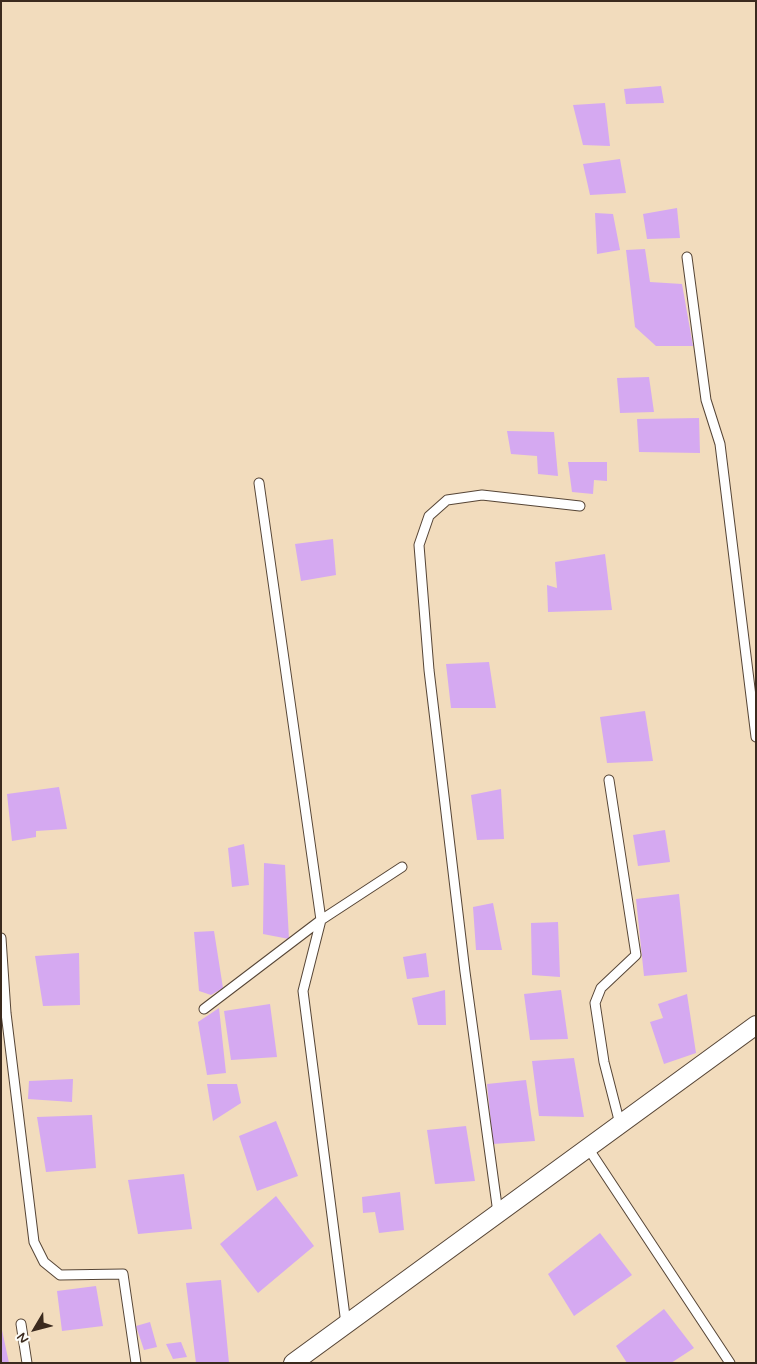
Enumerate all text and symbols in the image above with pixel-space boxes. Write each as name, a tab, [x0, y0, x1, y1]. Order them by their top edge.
north arrow	[10, 1304, 60, 1354]
text: N	[13, 1329, 33, 1347]

